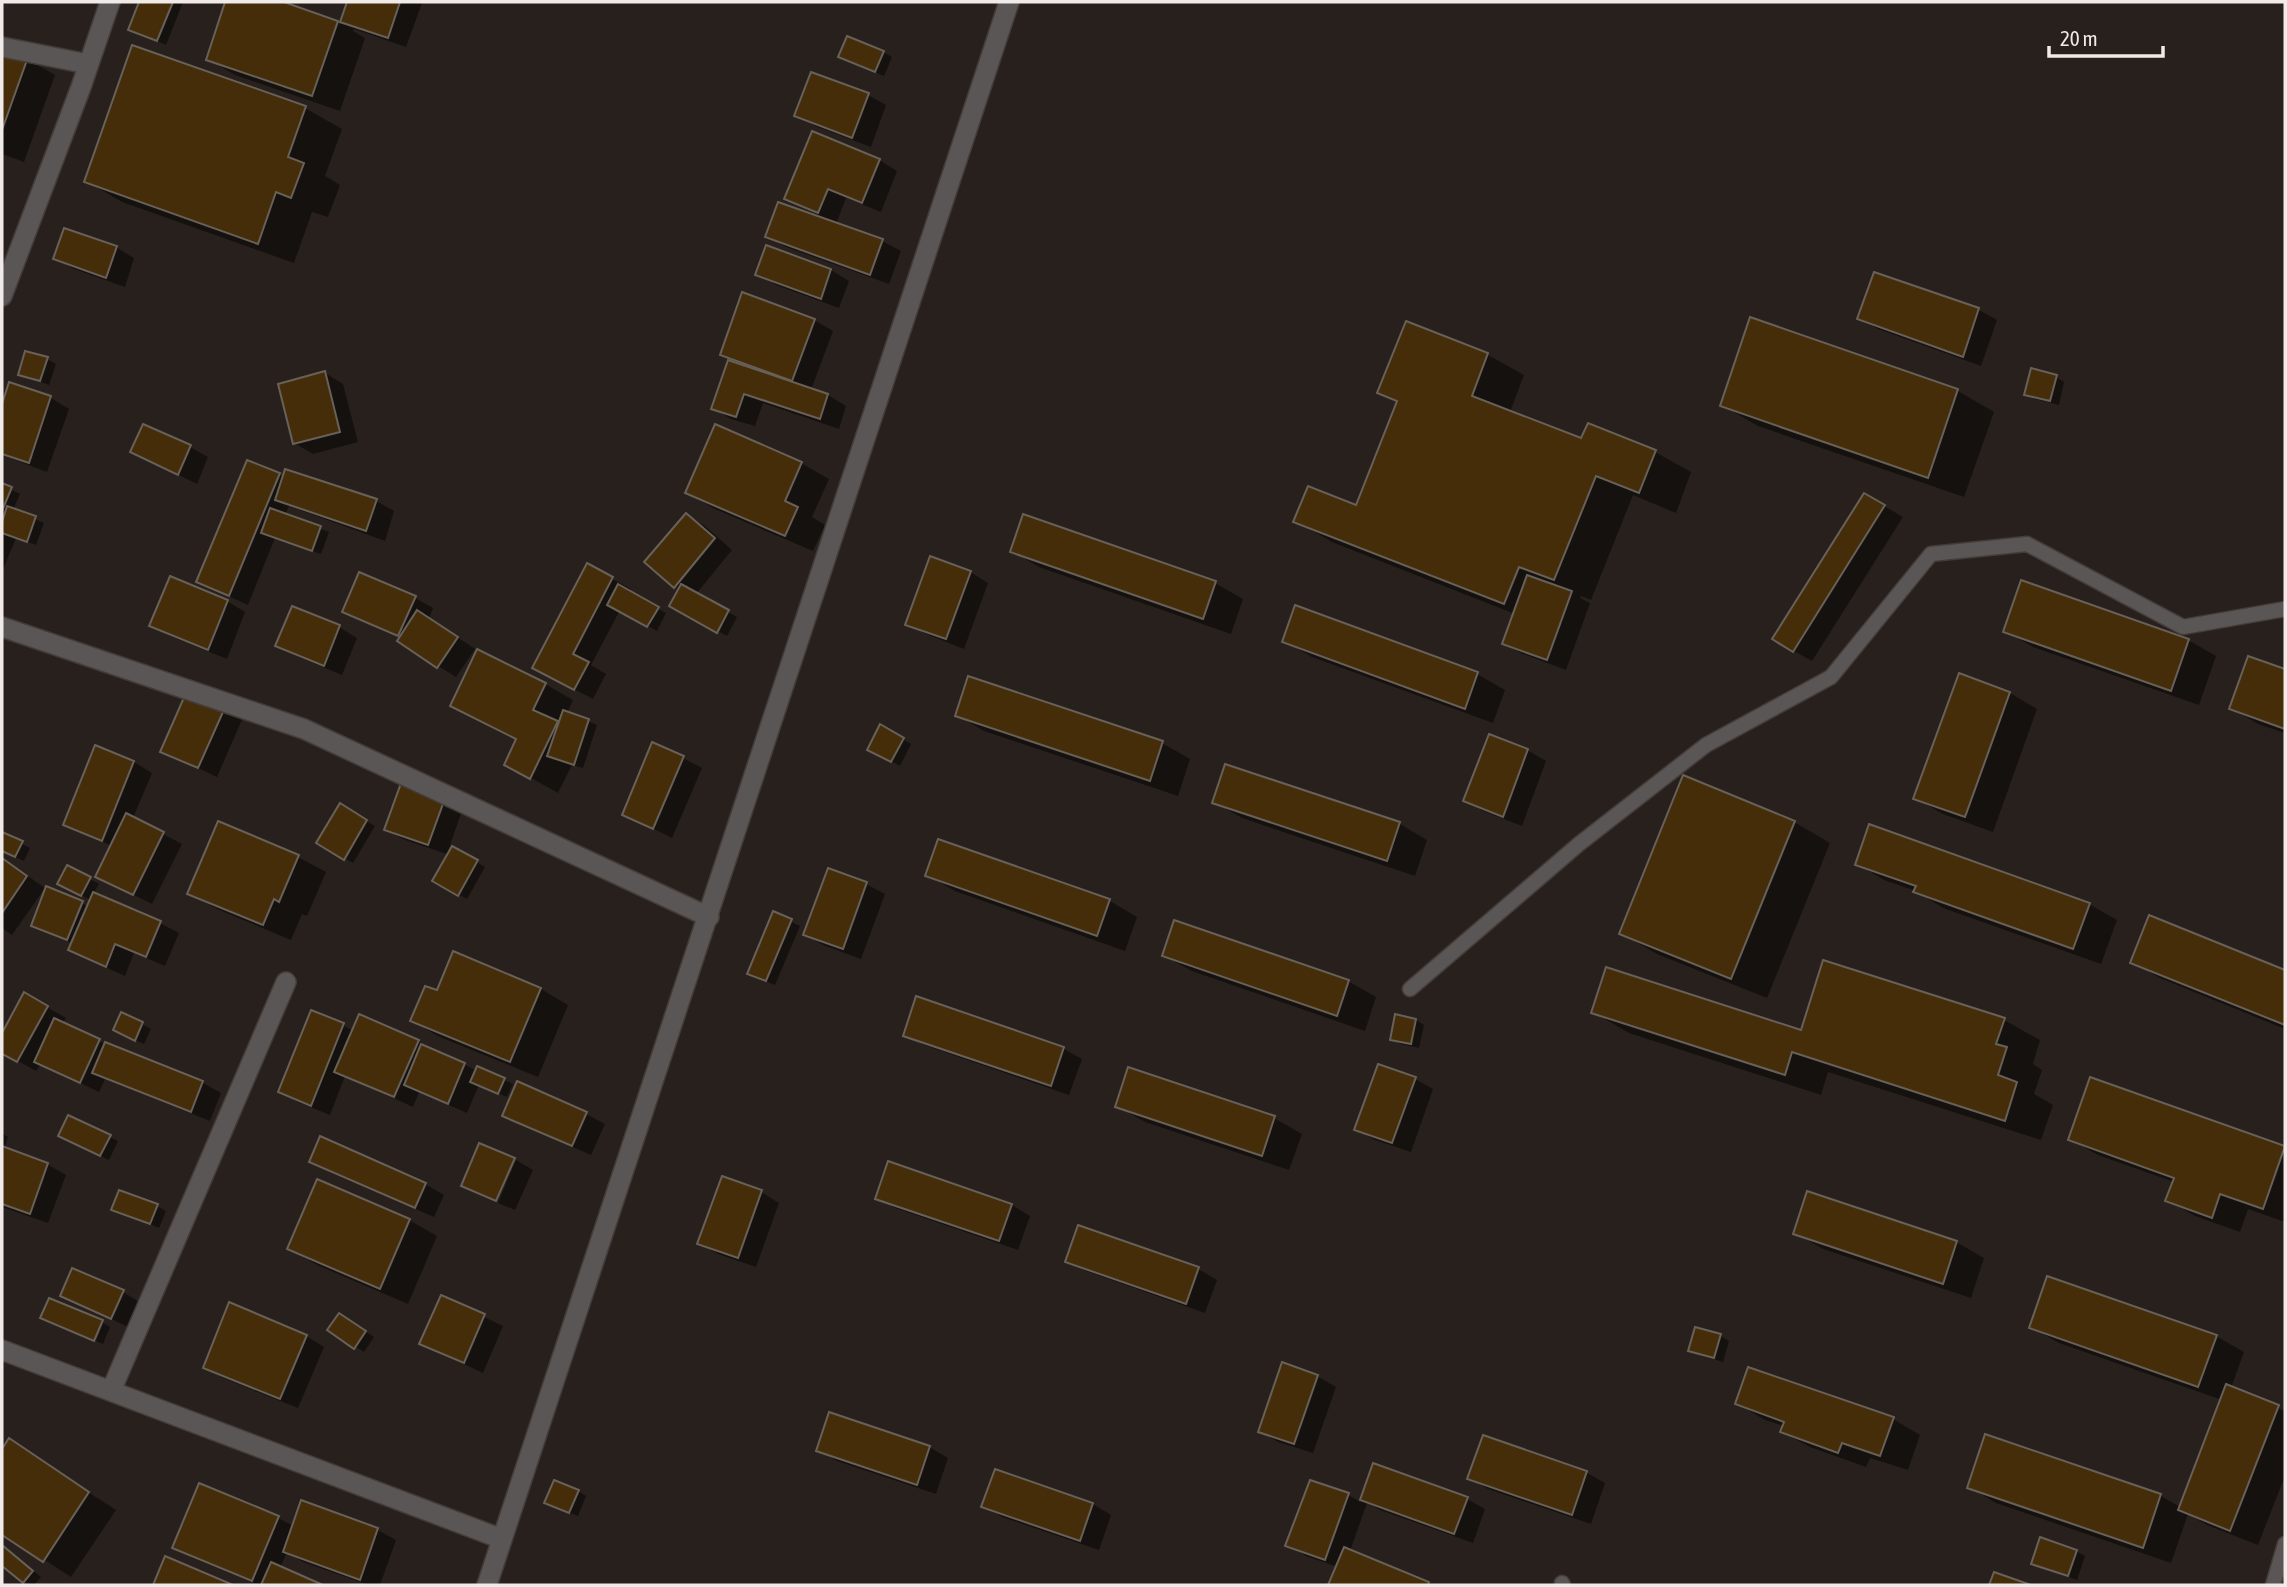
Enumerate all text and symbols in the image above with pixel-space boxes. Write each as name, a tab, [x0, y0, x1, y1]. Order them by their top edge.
scale bar	[2049, 14, 2163, 58]
text: 20 m	[2060, 26, 2098, 50]

